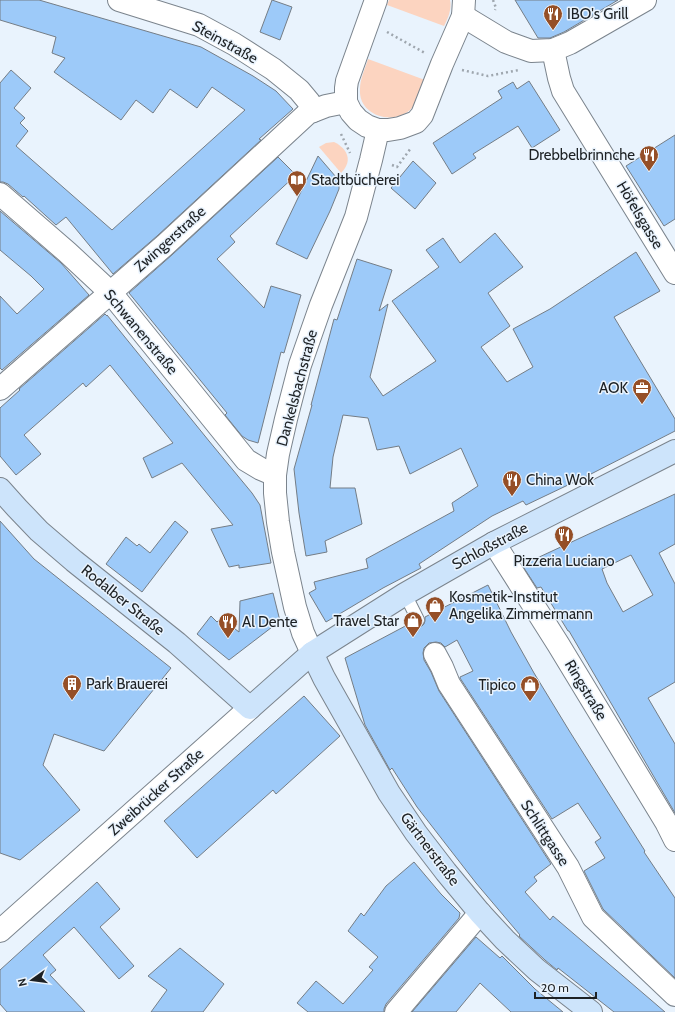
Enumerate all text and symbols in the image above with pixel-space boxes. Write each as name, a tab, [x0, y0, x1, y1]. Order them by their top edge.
restaurant icon: IBO's Grill	[542, 3, 564, 31]
place label: IBO's Grill	[567, 5, 629, 23]
street label: Steinstraße	[189, 17, 261, 68]
restaurant icon: Drebbelbrinnche	[638, 144, 660, 172]
place label: Drebbelbrinnche	[528, 146, 635, 164]
library icon: Stadtbücherei	[286, 169, 308, 197]
place label: Stadtbücherei	[311, 171, 399, 189]
street label: Höfelsgasse	[613, 178, 667, 252]
street label: Zwingerstraße	[131, 202, 210, 276]
street label: Schwanenstraße	[100, 286, 182, 378]
street label: Dankelsbachstraße	[273, 327, 321, 448]
office icon: AOK	[631, 377, 653, 405]
place label: AOK	[599, 379, 628, 397]
restaurant icon: China Wok	[501, 469, 523, 497]
place label: China Wok	[526, 471, 594, 489]
street label: Schloßstraße	[449, 518, 531, 574]
restaurant icon: Pizzeria Luciano	[553, 524, 575, 552]
place label: Pizzeria Luciano	[514, 552, 614, 570]
street label: Rodalber Straße	[78, 561, 168, 639]
place label: Kosmetik-Institut Angelika Zimmermann	[449, 588, 593, 623]
shop icon: Kosmetik-Institut Angelika Zimmermann	[424, 595, 446, 623]
shop icon: Travel Star	[402, 610, 424, 638]
restaurant icon: Al Dente	[217, 611, 239, 639]
place label: Travel Star	[333, 612, 399, 630]
place label: Al Dente	[242, 613, 298, 631]
street label: Ringstraße	[561, 657, 611, 724]
building icon: Park Brauerei	[61, 673, 83, 701]
shop icon: Tipico	[519, 674, 541, 702]
place label: Park Brauerei	[86, 675, 168, 693]
place label: Tipico	[478, 676, 516, 694]
street label: Zweibrücker Straße	[105, 745, 207, 839]
street label: Schlittgasse	[517, 797, 573, 870]
street label: Gärtnerstraße	[397, 809, 464, 890]
north arrow	[12, 960, 52, 1000]
scale bar	[535, 974, 596, 1000]
text: N	[15, 977, 30, 988]
text: 20 m	[541, 980, 569, 995]

